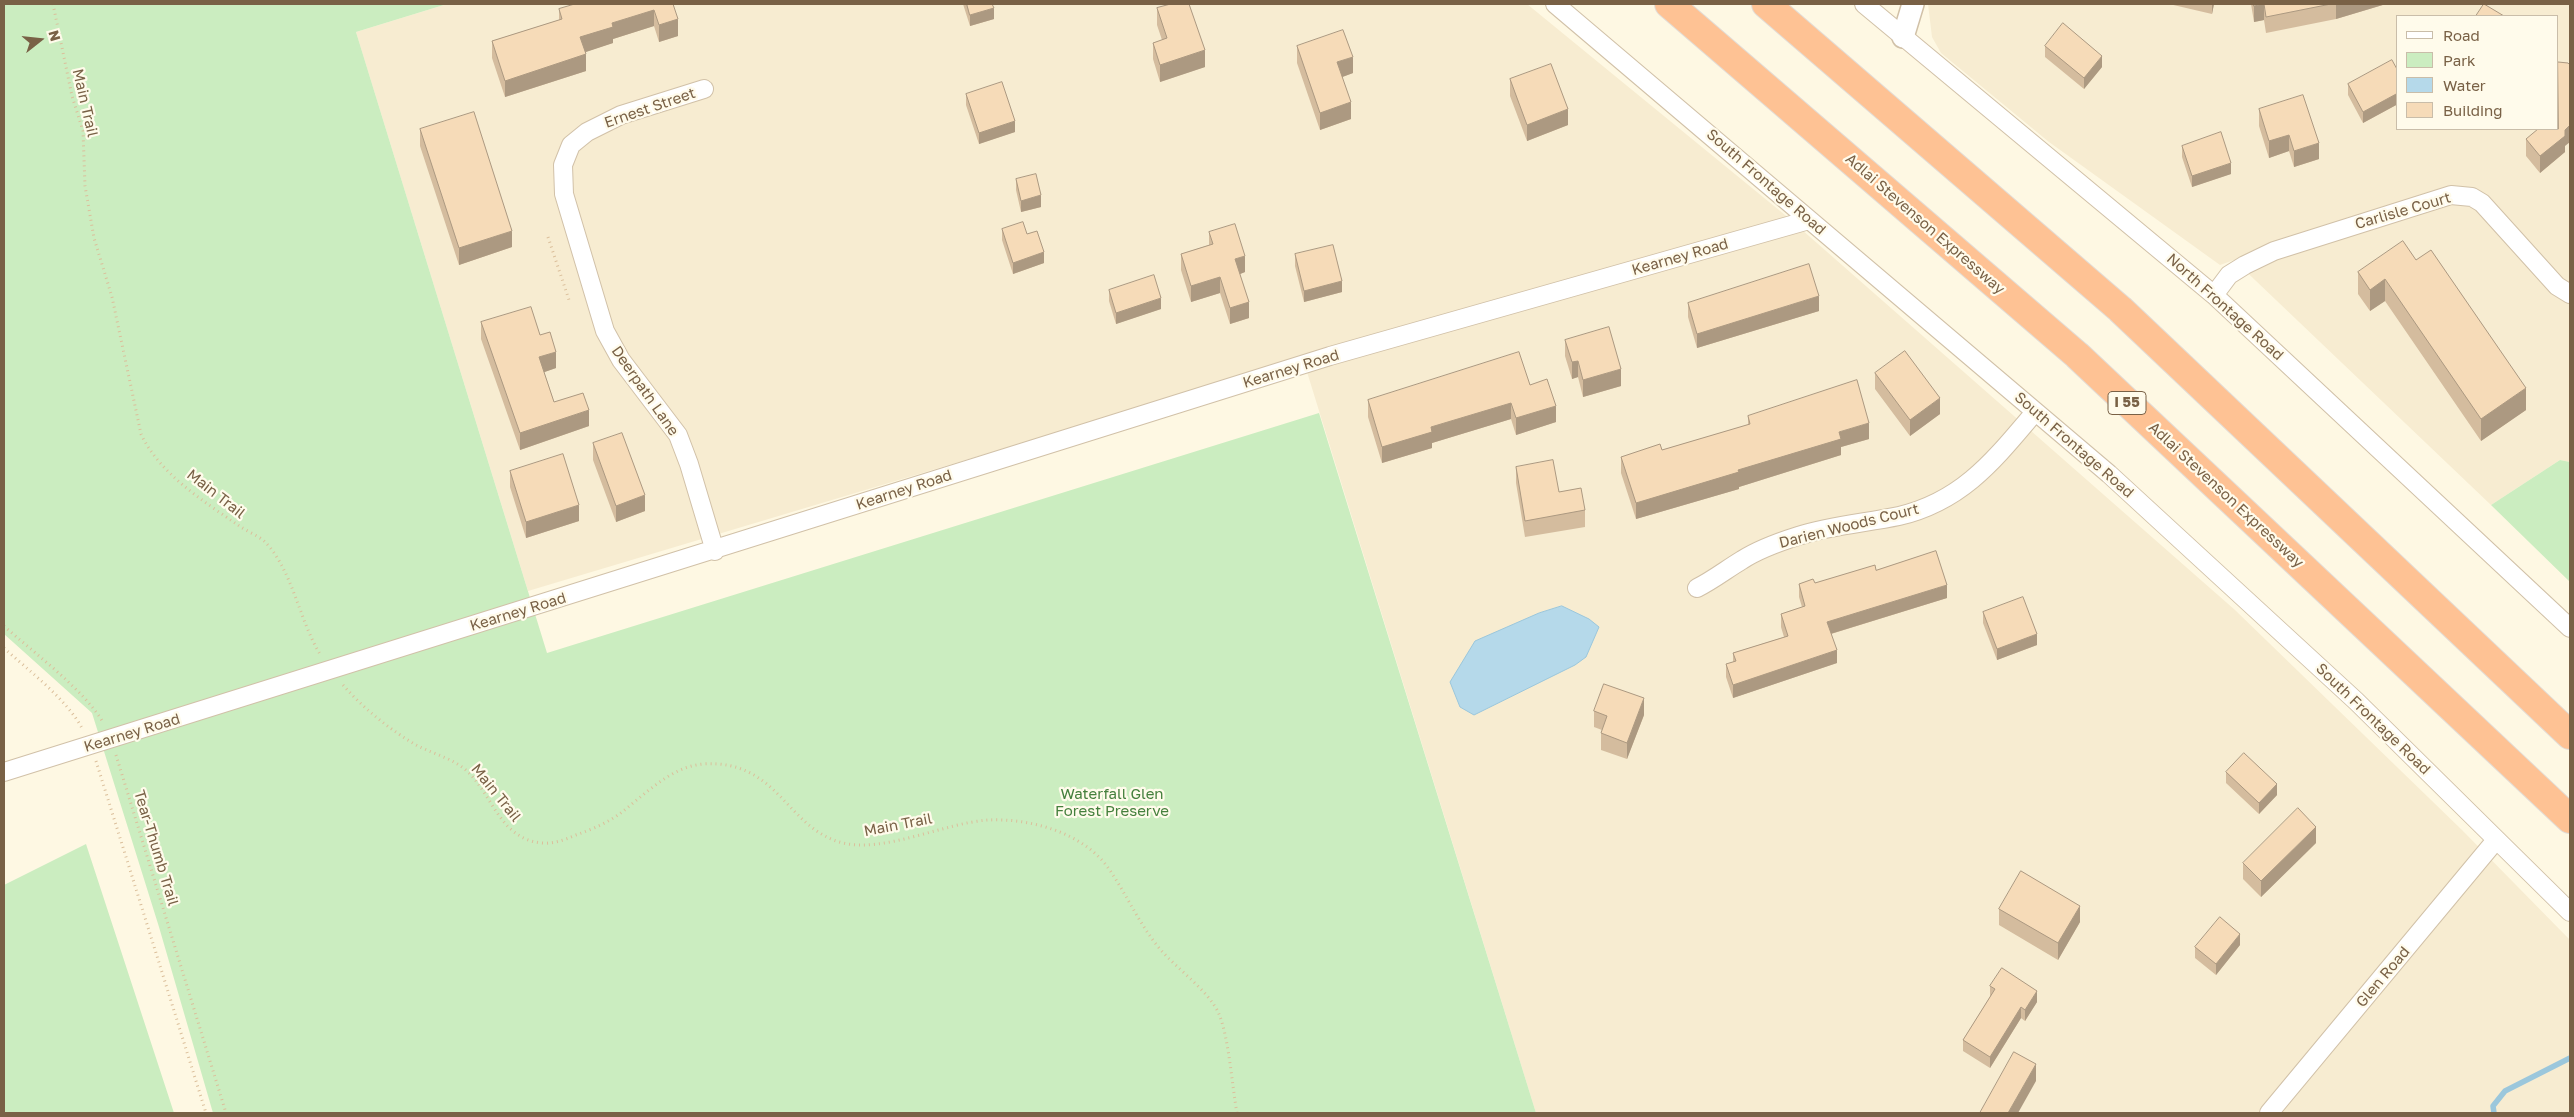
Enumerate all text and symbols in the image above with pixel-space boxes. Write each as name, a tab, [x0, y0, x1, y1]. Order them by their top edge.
north arrow	[15, 15, 65, 65]
legend	[2396, 15, 2559, 130]
text: Road	[2443, 26, 2480, 44]
text: N	[45, 28, 65, 43]
text: Park	[2443, 51, 2475, 69]
street label: Main Trail	[68, 67, 102, 139]
text: Water	[2443, 76, 2486, 94]
street label: Ernest Street	[602, 84, 698, 132]
text: Building	[2443, 101, 2503, 119]
street label: South Frontage Road	[1703, 125, 1829, 239]
street label: Adlai Stevenson Expressway	[1842, 150, 2008, 298]
street label: Carlisle Court	[2353, 189, 2453, 233]
street label: Kearney Road	[1630, 235, 1730, 279]
street label: North Frontage Road	[2163, 250, 2287, 364]
street label: Deerpath Lane	[607, 343, 683, 439]
street label: Kearney Road	[1241, 346, 1341, 392]
street label: South Frontage Road	[2011, 388, 2137, 502]
road number: I 55	[2108, 392, 2146, 414]
street label: Adlai Stevenson Expressway	[2145, 418, 2307, 572]
street label: Main Trail	[183, 466, 249, 522]
street label: Kearney Road	[854, 466, 954, 514]
street label: Darien Woods Court	[1777, 500, 1921, 552]
street label: Kearney Road	[468, 589, 568, 635]
street label: South Frontage Road	[2312, 660, 2434, 778]
street label: Kearney Road	[82, 710, 182, 756]
street label: Main Trail	[467, 760, 525, 826]
park label: Waterfall Glen Forest Preserve	[1055, 785, 1169, 820]
street label: Tear-Thumb Trail	[130, 788, 182, 908]
street label: Main Trail	[862, 810, 934, 840]
street label: Glen Road	[2352, 943, 2414, 1011]

